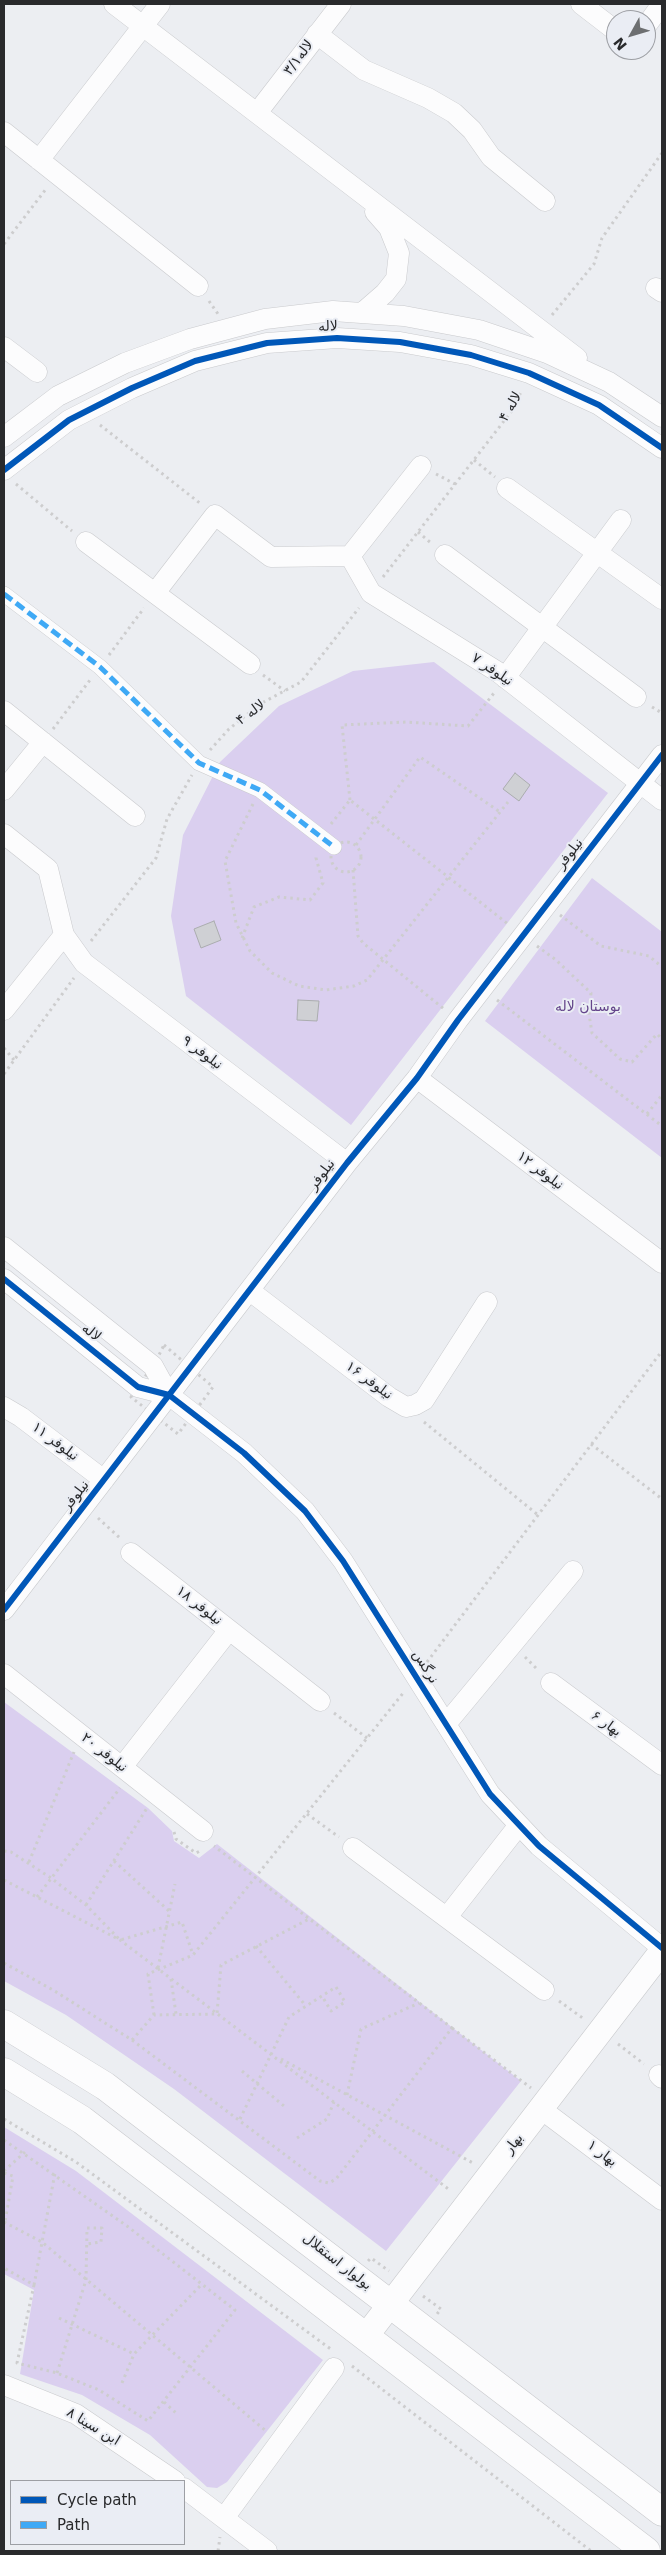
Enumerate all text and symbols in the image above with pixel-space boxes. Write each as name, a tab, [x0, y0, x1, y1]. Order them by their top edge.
north arrow	[606, 10, 656, 60]
text: N	[610, 34, 630, 53]
street label: لاله۳/۱	[280, 37, 318, 79]
street label: لاله	[318, 318, 338, 336]
street label: لاله ۴	[496, 389, 526, 425]
street label: نیلوفر ۷	[468, 650, 516, 690]
street label: لاله ۴	[233, 697, 269, 729]
street label: نیلوفر	[553, 835, 587, 873]
park label: بوستان لاله	[555, 999, 621, 1015]
street label: نیلوفر ۹	[178, 1032, 226, 1074]
street label: نیلوفر ۱۲	[513, 1148, 567, 1194]
street label: نیلوفر	[305, 1156, 339, 1194]
street label: لاله	[78, 1320, 104, 1346]
street label: نیلوفر ۱۶	[342, 1358, 396, 1404]
street label: نیلوفر ۱۱	[28, 1419, 82, 1465]
street label: نیلوفر	[59, 1477, 93, 1515]
street label: نیلوفر ۱۸	[173, 1583, 225, 1629]
street label: نرگس	[408, 1647, 442, 1687]
street label: بهار ۶	[588, 1707, 624, 1741]
street label: نیلوفر ۲۰	[78, 1730, 130, 1776]
street label: بهار	[501, 2130, 527, 2158]
street label: بهار ۱	[584, 2137, 620, 2171]
street label: بولوار استقلال	[299, 2230, 375, 2294]
street label: ابن سینا ۸	[63, 2405, 123, 2449]
legend	[10, 2480, 185, 2545]
text: Cycle path	[57, 2491, 137, 2509]
text: Path	[57, 2516, 90, 2534]

